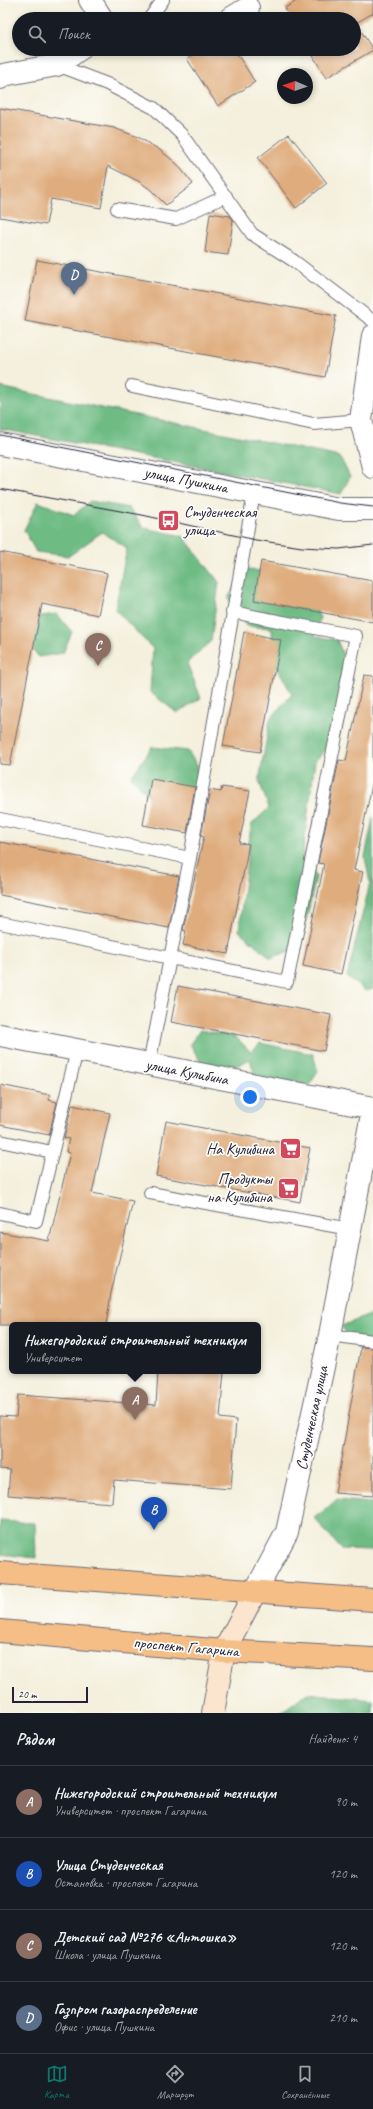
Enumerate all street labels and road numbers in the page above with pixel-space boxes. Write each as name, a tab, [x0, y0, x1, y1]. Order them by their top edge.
street label: улица Пушкина	[142, 462, 231, 498]
street label: улица Кулибина	[143, 1054, 231, 1090]
street label: Студенческая улица	[291, 1363, 333, 1472]
street label: проспект Гагарина	[132, 1632, 241, 1662]

